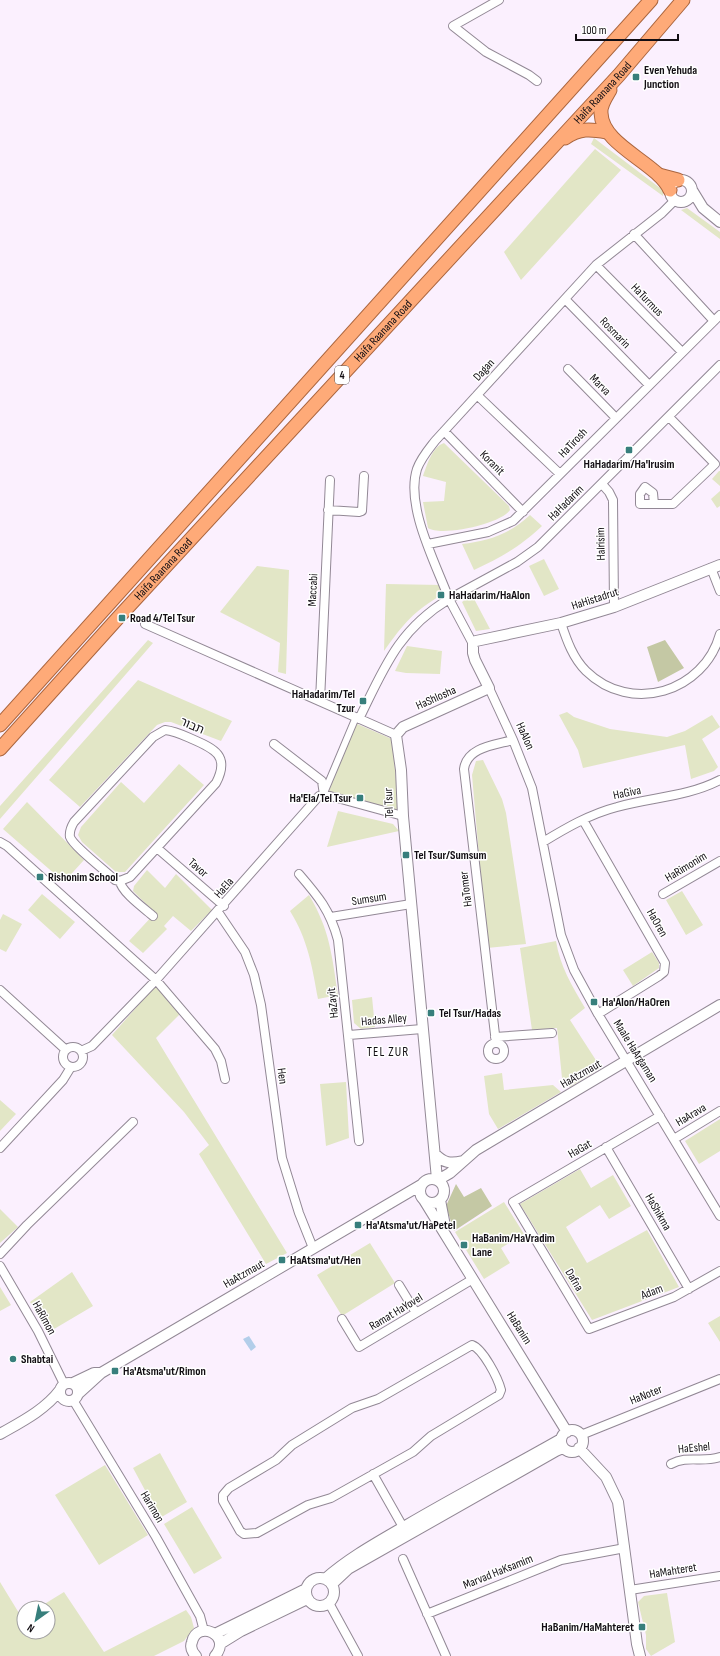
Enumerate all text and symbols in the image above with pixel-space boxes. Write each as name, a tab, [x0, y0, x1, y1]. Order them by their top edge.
scale bar	[576, 16, 678, 42]
text: 100 m	[582, 23, 607, 38]
street label: Haifa Raanana Road	[570, 58, 635, 127]
place label: Even Yehuda Junction	[643, 63, 697, 92]
marker: Even Yehuda Junction	[631, 72, 641, 82]
street label: HaTurmus	[628, 280, 666, 320]
street label: Haifa Raanana Road	[351, 297, 415, 365]
street label: Rosmarin	[596, 314, 634, 352]
street label: Dagan	[470, 356, 498, 384]
road number: 4	[335, 366, 349, 384]
street label: Marva	[586, 371, 614, 399]
street label: HaTirosh	[555, 425, 591, 461]
marker: HaHadarim/Ha'Irusim	[624, 445, 634, 455]
street label: Koranit	[476, 447, 508, 479]
place label: HaHadarim/Ha'Irusim	[584, 457, 675, 472]
street label: HaHadarim	[545, 482, 587, 524]
street label: HaIrisim	[593, 527, 609, 561]
street label: Haifa Raanana Road	[131, 535, 195, 603]
street label: Maccabi	[305, 573, 321, 607]
street label: HaHistadrut	[570, 584, 621, 614]
place label: HaHadarim/HaAlon	[449, 588, 530, 603]
marker: HaHadarim/HaAlon	[436, 590, 446, 600]
place label: Road 4/Tel Tsur	[130, 611, 195, 626]
marker: Road 4/Tel Tsur	[117, 613, 127, 623]
street label: HaShlosha	[414, 682, 459, 713]
place label: HaHadarim/Tel Tzur	[292, 687, 355, 716]
marker: HaHadarim/Tel Tzur	[358, 696, 368, 706]
street label: תבור	[178, 714, 206, 738]
street label: HaAlon	[512, 720, 538, 752]
street label: HaGiva	[612, 783, 643, 803]
street label: Tel Tsur	[381, 787, 397, 818]
place label: Ha'Ela/Tel Tsur	[290, 791, 352, 806]
marker: Ha'Ela/Tel Tsur	[355, 793, 365, 803]
place label: Tel Tsur/Sumsum	[414, 848, 487, 863]
street label: HaRimonim	[662, 849, 710, 885]
marker: Tel Tsur/Sumsum	[401, 850, 411, 860]
street label: Tavor	[185, 855, 211, 881]
place label: Rishonim School	[48, 870, 118, 885]
street label: HaTomer	[456, 870, 476, 908]
marker: Rishonim School	[35, 872, 45, 882]
street label: HaEla	[211, 874, 237, 901]
street label: Sumsum	[351, 889, 388, 909]
street label: HaOren	[643, 906, 671, 940]
street label: HaZayit	[324, 987, 342, 1019]
place label: Ha'Alon/HaOren	[602, 995, 670, 1010]
marker: Ha'Alon/HaOren	[589, 997, 599, 1007]
place label: Tel Tsur/Hadas	[439, 1006, 502, 1021]
marker: Tel Tsur/Hadas	[426, 1008, 436, 1018]
street label: Hadas Alley	[361, 1011, 408, 1029]
street label: Maale HaArgaman	[610, 1017, 660, 1085]
district label: TEL ZUR	[367, 1044, 409, 1060]
street label: HaAtzmaut	[558, 1056, 604, 1092]
street label: Hen	[274, 1067, 290, 1085]
street label: HaArava	[673, 1100, 709, 1130]
street label: HaGat	[565, 1136, 595, 1162]
street label: HaShikma	[641, 1191, 675, 1233]
place label: Ha'Atsma'ut/HaPetel	[366, 1218, 455, 1233]
marker: Ha'Atsma'ut/HaPetel	[353, 1220, 363, 1230]
place label: HaBanim/HaVradim Lane	[472, 1231, 555, 1260]
marker: HaBanim/HaVradim Lane	[459, 1240, 469, 1250]
place label: HaAtsma'ut/Hen	[290, 1253, 361, 1268]
marker: HaAtsma'ut/Hen	[277, 1255, 287, 1265]
street label: HaAtzmaut	[221, 1256, 267, 1292]
street label: Dafna	[561, 1266, 587, 1294]
street label: Adam	[638, 1281, 665, 1303]
street label: Ramat HaYovel	[367, 1290, 425, 1334]
street label: HaRimon	[29, 1298, 59, 1338]
street label: HaBanim	[503, 1309, 535, 1347]
place label: Shabtai	[21, 1352, 53, 1367]
marker: Shabtai	[8, 1354, 18, 1364]
place label: Ha'Atsma'ut/Rimon	[123, 1364, 206, 1379]
marker: Ha'Atsma'ut/Rimon	[110, 1366, 120, 1376]
street label: HaNoter	[628, 1382, 665, 1408]
street label: HaEshel	[677, 1439, 711, 1457]
street label: Harimon	[137, 1488, 167, 1526]
street label: Marvad HaKsamim	[461, 1551, 535, 1593]
street label: HaMahteret	[648, 1560, 698, 1582]
north arrow	[16, 1600, 56, 1640]
place label: HaBanim/HaMahteret	[541, 1620, 634, 1635]
text: N	[25, 1621, 37, 1635]
marker: HaBanim/HaMahteret	[637, 1622, 647, 1632]

